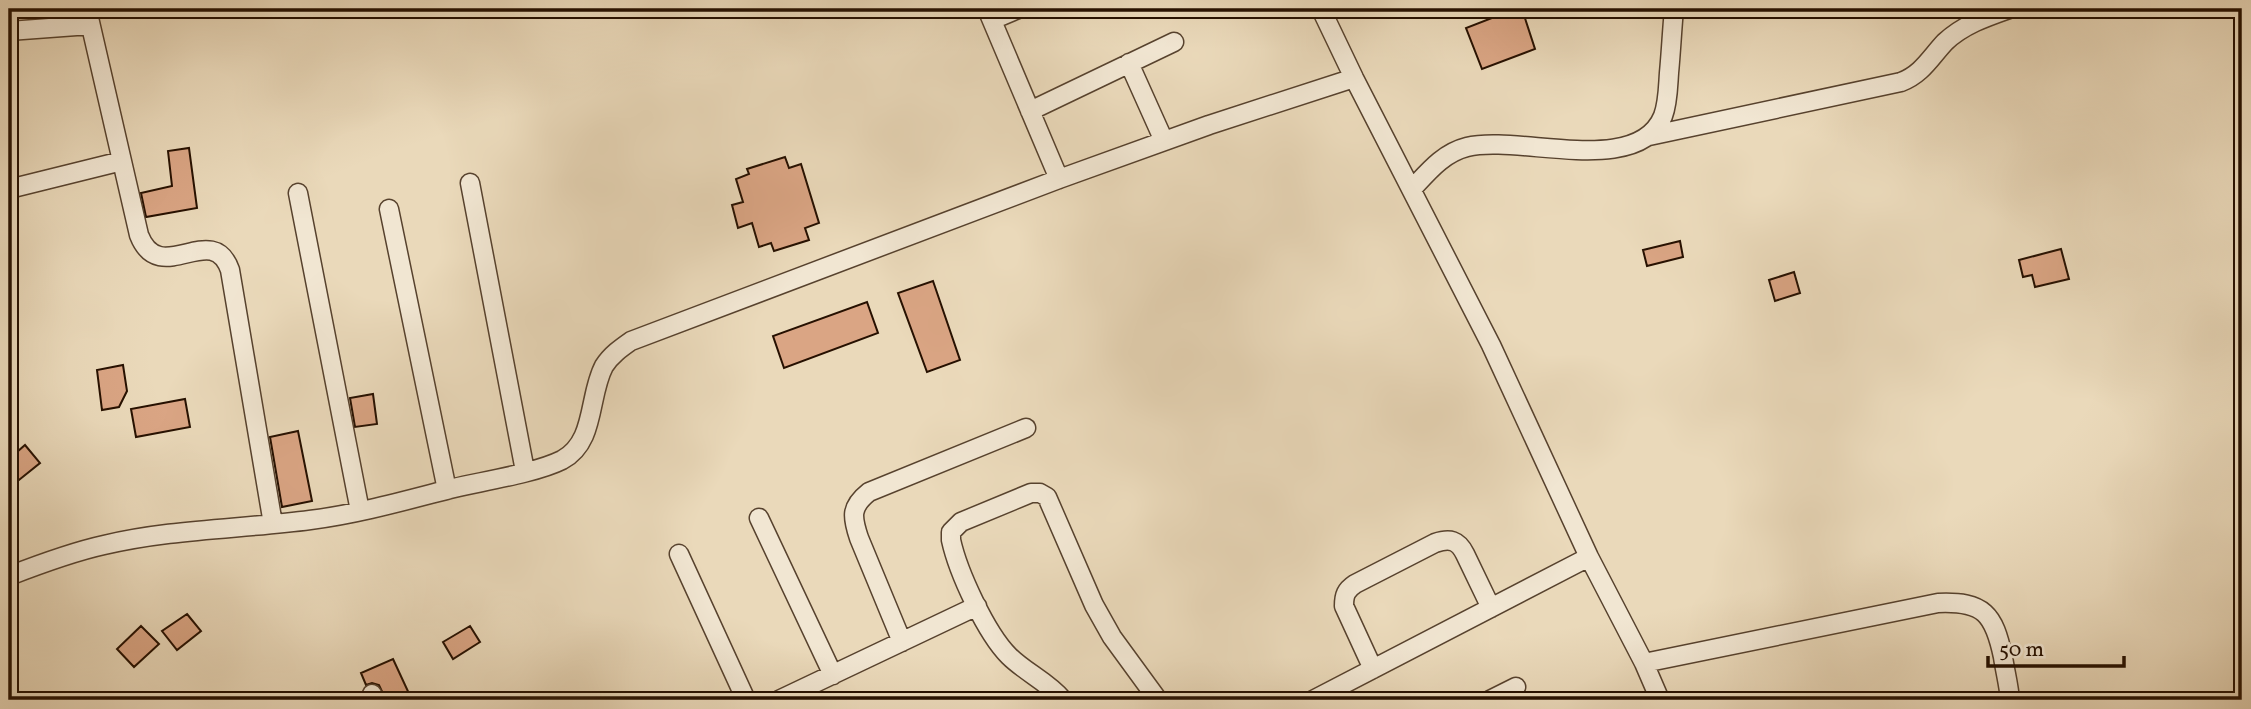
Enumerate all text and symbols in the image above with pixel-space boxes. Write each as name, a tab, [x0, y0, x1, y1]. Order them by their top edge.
scale bar	[1988, 625, 2125, 669]
text: 50 m	[1999, 636, 2044, 665]

